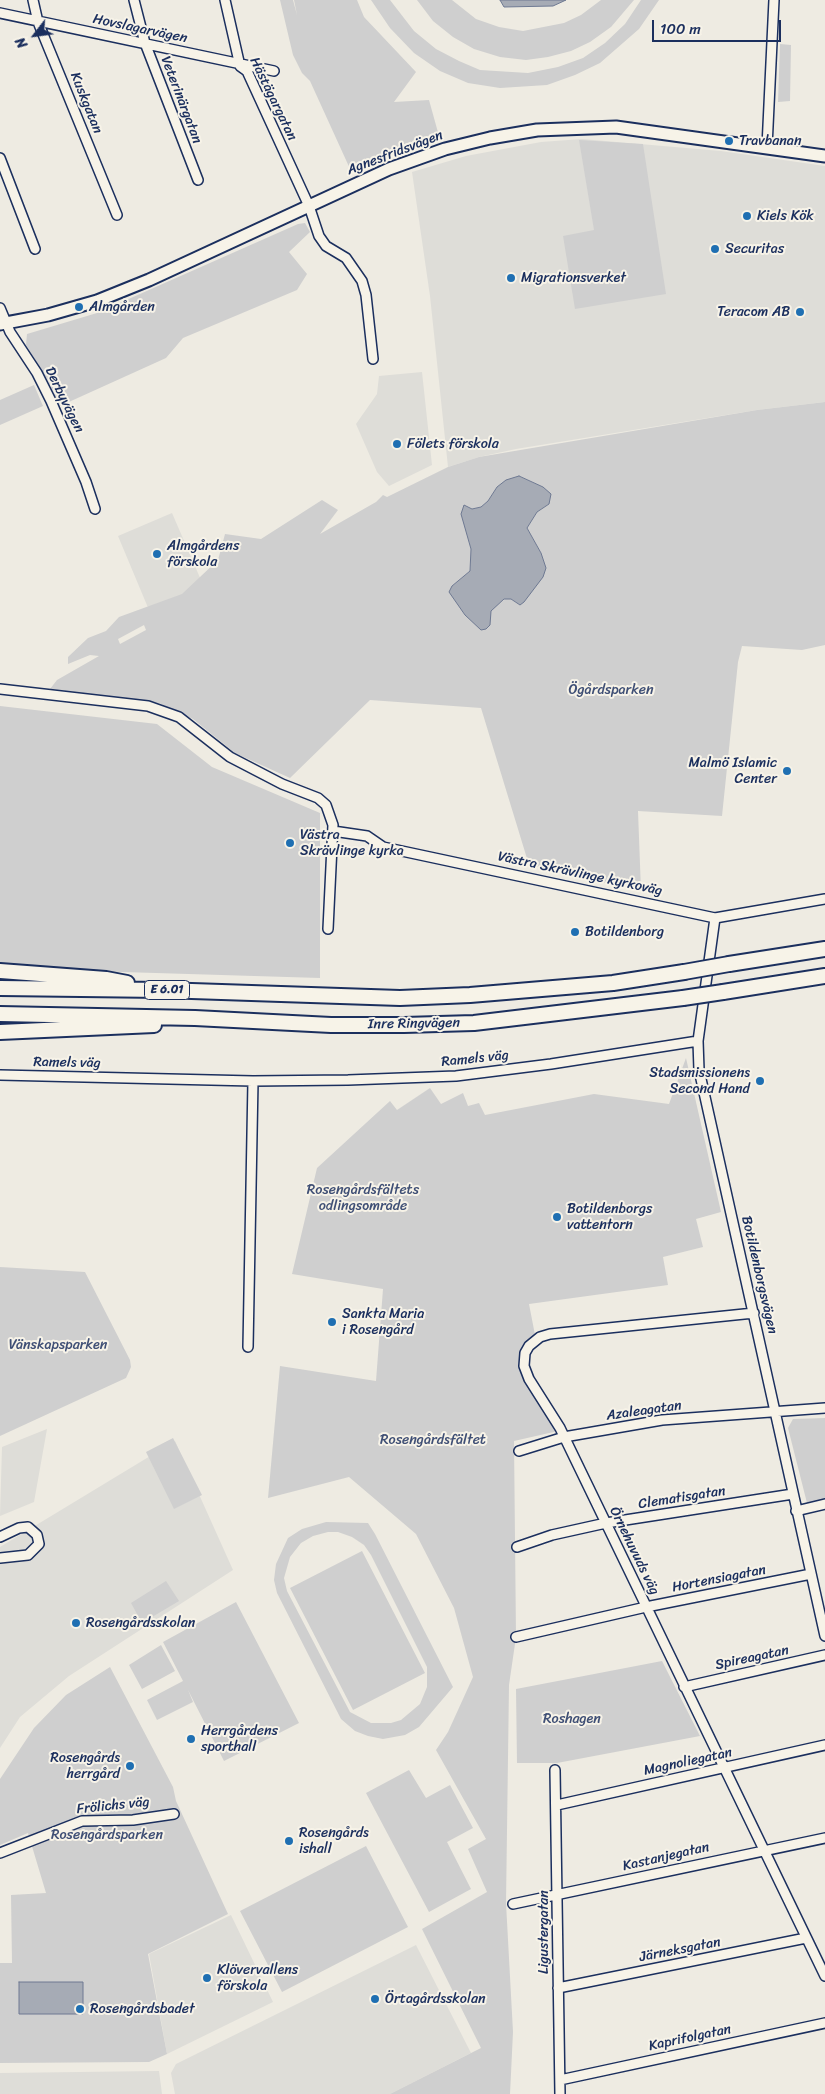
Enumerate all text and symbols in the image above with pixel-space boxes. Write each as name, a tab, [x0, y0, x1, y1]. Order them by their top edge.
north arrow	[10, 10, 60, 60]
scale bar	[655, 10, 784, 42]
street label: Hovslagarvägen	[91, 11, 189, 47]
text: 100 m	[660, 16, 701, 42]
text: N	[8, 32, 35, 53]
street label: Veterinärgatan	[157, 54, 205, 146]
street label: Hästägargatan	[246, 55, 300, 143]
street label: Kuskgatan	[66, 70, 106, 136]
street label: Agnesfridsvägen	[345, 127, 445, 179]
place label: Travbanan	[739, 133, 801, 149]
marker: Travbanan	[723, 135, 735, 147]
place label: Kiels Kök	[757, 208, 814, 224]
marker: Kiels Kök	[741, 210, 753, 222]
place label: Securitas	[725, 241, 784, 257]
marker: Securitas	[709, 243, 721, 255]
place label: Migrationsverket	[521, 270, 626, 286]
marker: Migrationsverket	[505, 272, 517, 284]
place label: Almgården	[89, 299, 155, 315]
marker: Almgården	[73, 301, 85, 313]
place label: Teracom AB	[717, 304, 790, 320]
marker: Teracom AB	[794, 306, 806, 318]
street label: Derbyvägen	[41, 364, 87, 436]
place label: Fölets förskola	[407, 436, 499, 452]
marker: Fölets förskola	[391, 438, 403, 450]
place label: Almgårdens förskola	[167, 538, 239, 570]
marker: Almgårdens förskola	[151, 548, 163, 560]
park label: Ögårdsparken	[568, 682, 654, 698]
place label: Malmö Islamic Center	[688, 755, 777, 788]
marker: Malmö Islamic Center	[781, 765, 793, 777]
place label: Västra Skrävlinge kyrka	[300, 827, 404, 860]
marker: Västra Skrävlinge kyrka	[284, 837, 296, 849]
street label: Västra Skrävlinge kyrkoväg	[496, 848, 664, 900]
place label: Botildenborg	[585, 924, 664, 940]
marker: Botildenborg	[569, 926, 581, 938]
road number: E 6.01	[144, 980, 190, 1000]
street label: Inre Ringvägen	[368, 1015, 460, 1033]
street label: Ramels väg	[441, 1047, 509, 1071]
street label: Ramels väg	[33, 1054, 101, 1072]
place label: Stadsmissionens Second Hand	[649, 1065, 750, 1098]
marker: Stadsmissionens Second Hand	[754, 1075, 766, 1087]
park label: Rosengårdsfältets odlingsområde	[307, 1182, 419, 1214]
place label: Botildenborgs vattentorn	[567, 1201, 652, 1234]
marker: Botildenborgs vattentorn	[551, 1211, 563, 1223]
street label: Botildenborgsvägen	[737, 1214, 781, 1336]
place label: Sankta Maria i Rosengård	[342, 1306, 424, 1338]
marker: Sankta Maria i Rosengård	[326, 1316, 338, 1328]
park label: Vänskapsparken	[9, 1337, 107, 1353]
street label: Azaleagatan	[605, 1397, 683, 1425]
park label: Rosengårdsfältet	[380, 1432, 486, 1448]
street label: Clematisgatan	[637, 1483, 727, 1513]
street label: Örnehuvuds väg	[605, 1504, 663, 1598]
street label: Hortensiagatan	[671, 1562, 767, 1596]
place label: Rosengårdsskolan	[86, 1615, 195, 1631]
marker: Rosengårdsskolan	[70, 1617, 82, 1629]
street label: Spireagatan	[714, 1642, 790, 1674]
park label: Roshagen	[543, 1711, 601, 1727]
place label: Herrgårdens sporthall	[201, 1723, 278, 1755]
marker: Herrgårdens sporthall	[185, 1733, 197, 1745]
street label: Magnoliegatan	[642, 1744, 734, 1780]
place label: Rosengårds herrgård	[50, 1750, 120, 1782]
marker: Rosengårds herrgård	[124, 1760, 136, 1772]
street label: Frölichs väg	[76, 1794, 150, 1818]
place label: Rosengårds ishall	[299, 1825, 369, 1858]
park label: Rosengårdsparken	[51, 1827, 163, 1843]
marker: Rosengårds ishall	[283, 1835, 295, 1847]
street label: Kastanjegatan	[621, 1839, 711, 1875]
street label: Ligustergatan	[536, 1890, 552, 1974]
street label: Järneksgatan	[638, 1934, 722, 1966]
place label: Klövervallens förskola	[217, 1962, 298, 1994]
marker: Klövervallens förskola	[201, 1972, 213, 1984]
place label: Örtagårdsskolan	[385, 1991, 485, 2007]
marker: Örtagårdsskolan	[369, 1993, 381, 2005]
place label: Rosengårdsbadet	[90, 2001, 195, 2017]
marker: Rosengårdsbadet	[74, 2003, 86, 2015]
street label: Kaprifolgatan	[647, 2021, 733, 2055]

